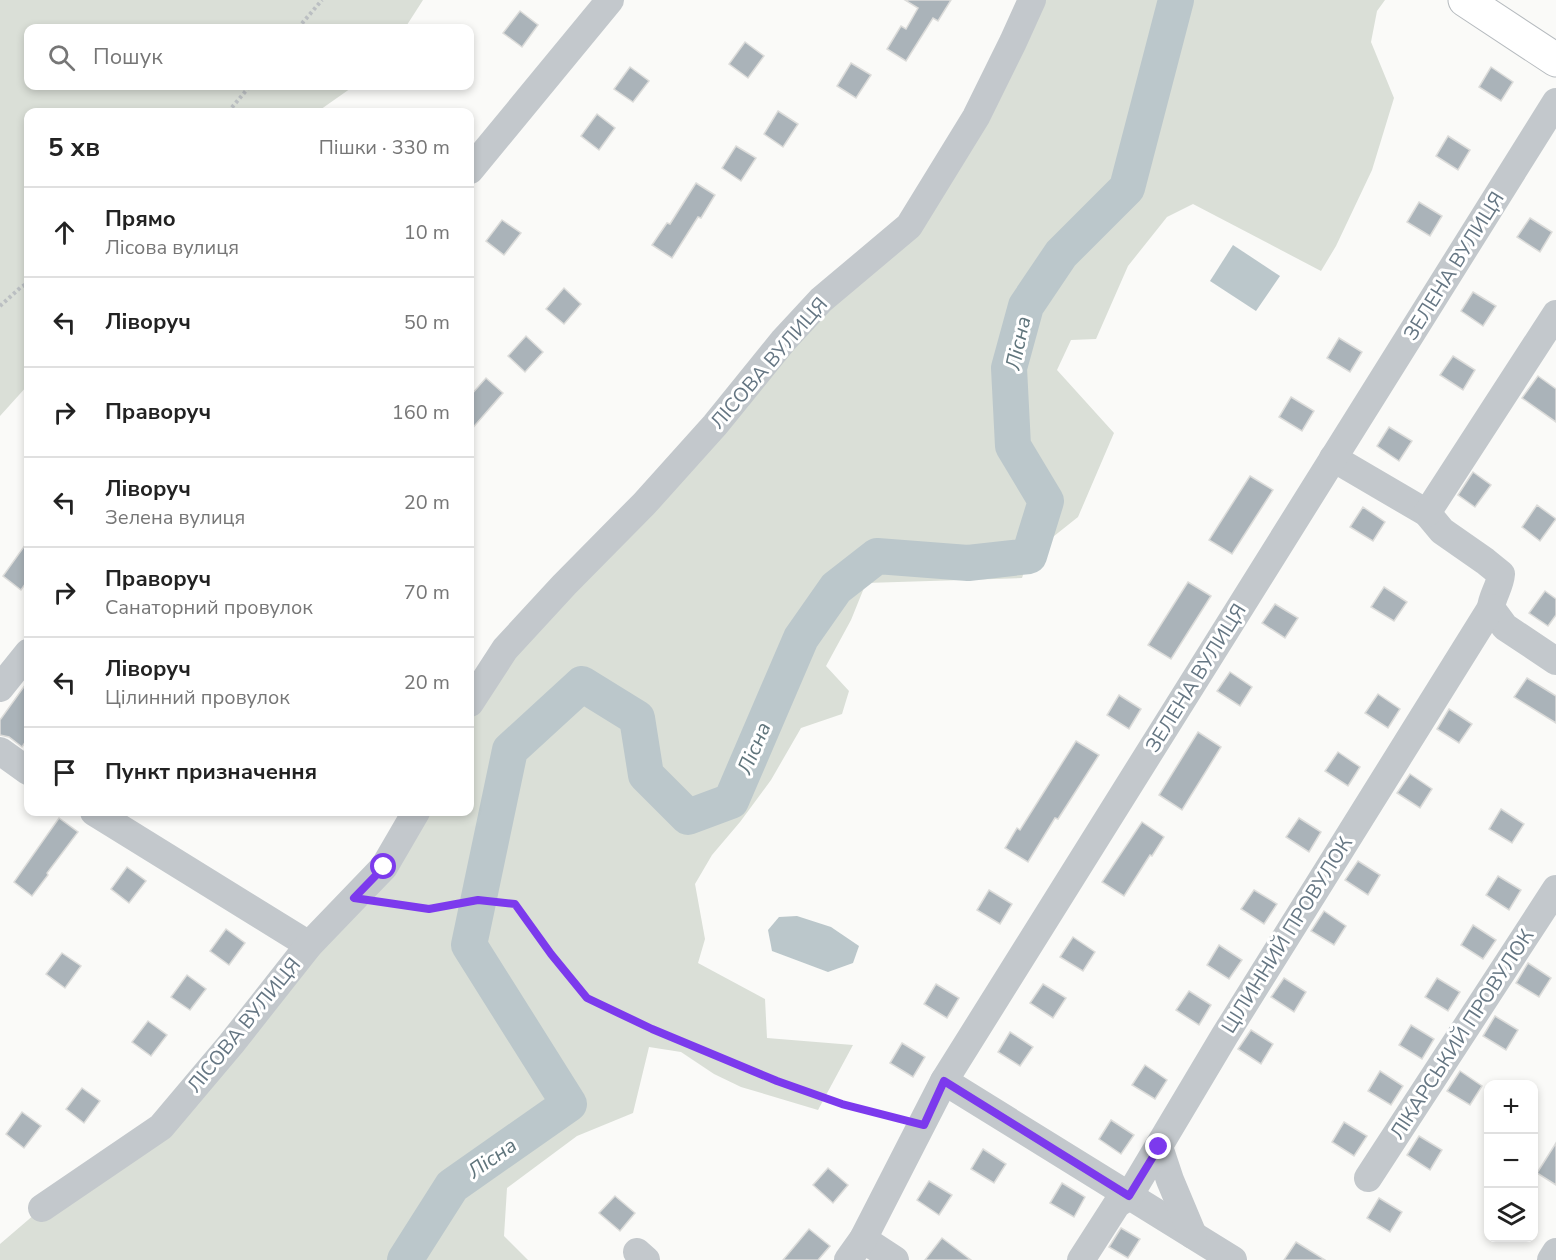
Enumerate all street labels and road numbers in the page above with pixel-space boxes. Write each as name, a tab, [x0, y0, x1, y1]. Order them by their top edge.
street label: ЗЕЛЕНА ВУЛИЦЯ	[1397, 187, 1511, 345]
street label: ЛІСОВА ВУЛИЦЯ	[704, 291, 834, 435]
street label: ЗЕЛЕНА ВУЛИЦЯ	[1139, 599, 1253, 757]
street label: ЦІЛИННИЙ ПРОВУЛОК	[1215, 831, 1359, 1039]
street label: ЛІКАРСЬКИЙ ПРОВУЛОК	[1384, 924, 1540, 1144]
street label: ЛІСОВА ВУЛИЦЯ	[181, 952, 307, 1098]

